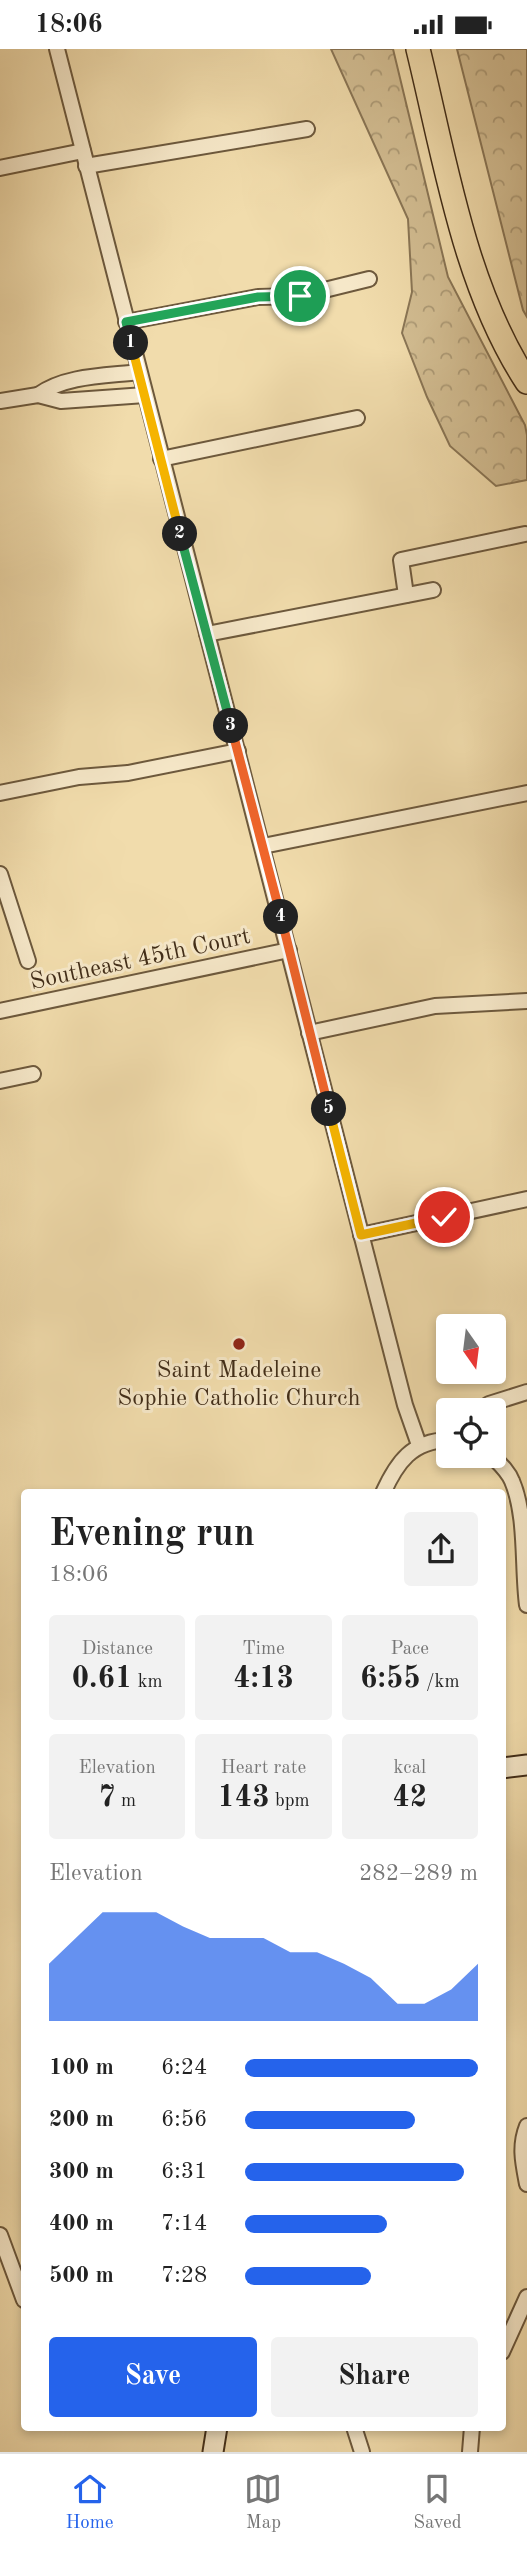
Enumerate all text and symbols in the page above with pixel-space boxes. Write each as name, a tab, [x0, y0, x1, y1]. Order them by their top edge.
text: 18:06	[35, 12, 103, 38]
pin	[270, 266, 330, 326]
icon: arrive	[281, 277, 319, 315]
pin: 1	[114, 325, 148, 361]
text: 1	[125, 333, 136, 352]
pin: 2	[162, 517, 198, 552]
text: 2	[174, 524, 185, 543]
pin: 3	[214, 709, 248, 743]
text: 3	[225, 716, 236, 735]
pin: 4	[264, 899, 298, 935]
text: 4	[275, 907, 286, 926]
street label: Southeast 45th Court	[28, 925, 253, 995]
pin: 5	[312, 1091, 346, 1127]
text: 5	[323, 1099, 334, 1118]
pin	[414, 1187, 474, 1247]
icon: check	[425, 1198, 463, 1236]
north arrow	[436, 1314, 506, 1384]
map controls	[436, 1314, 506, 1468]
marker: Saint Madeleine Sophie Catholic Church	[231, 1336, 247, 1352]
place label: Saint Madeleine Sophie Catholic Church	[117, 1359, 361, 1411]
button: locate	[436, 1398, 506, 1468]
button: share	[404, 1512, 478, 1586]
text: Evening run	[49, 1516, 255, 1554]
text: 18:06	[49, 1563, 109, 1586]
text: Distance	[81, 1640, 153, 1659]
text: Time	[242, 1640, 285, 1659]
text: Pace	[391, 1640, 429, 1659]
text: 0.61	[72, 1664, 132, 1694]
text: 4:13	[233, 1664, 294, 1694]
text: 6:55	[360, 1664, 421, 1694]
text: km	[132, 1673, 163, 1692]
text: /km	[421, 1673, 460, 1692]
text: Elevation	[79, 1759, 156, 1778]
text: Heart rate	[221, 1759, 306, 1778]
text: kcal	[393, 1759, 426, 1778]
text: 7	[98, 1783, 116, 1813]
text: 143	[217, 1783, 270, 1813]
text: 42	[392, 1783, 427, 1813]
text: m	[116, 1792, 136, 1811]
text: bpm	[270, 1792, 310, 1811]
text: Elevation	[49, 1862, 143, 1885]
text: 282–289 m	[359, 1862, 478, 1885]
text: 100 m	[49, 2056, 114, 2079]
text: 6:24	[161, 2056, 207, 2079]
text: 200 m	[49, 2108, 114, 2131]
text: 6:56	[161, 2108, 207, 2131]
text: 300 m	[49, 2160, 114, 2183]
text: 6:31	[161, 2160, 207, 2183]
text: 400 m	[49, 2212, 114, 2235]
text: 7:14	[161, 2212, 207, 2235]
text: 500 m	[49, 2264, 114, 2287]
text: 7:28	[161, 2264, 207, 2287]
button: Save	[49, 2337, 257, 2417]
button: Share	[271, 2337, 478, 2417]
tab: Home	[65, 2470, 114, 2535]
tab: Map	[244, 2470, 282, 2535]
tab: Saved	[413, 2470, 462, 2535]

